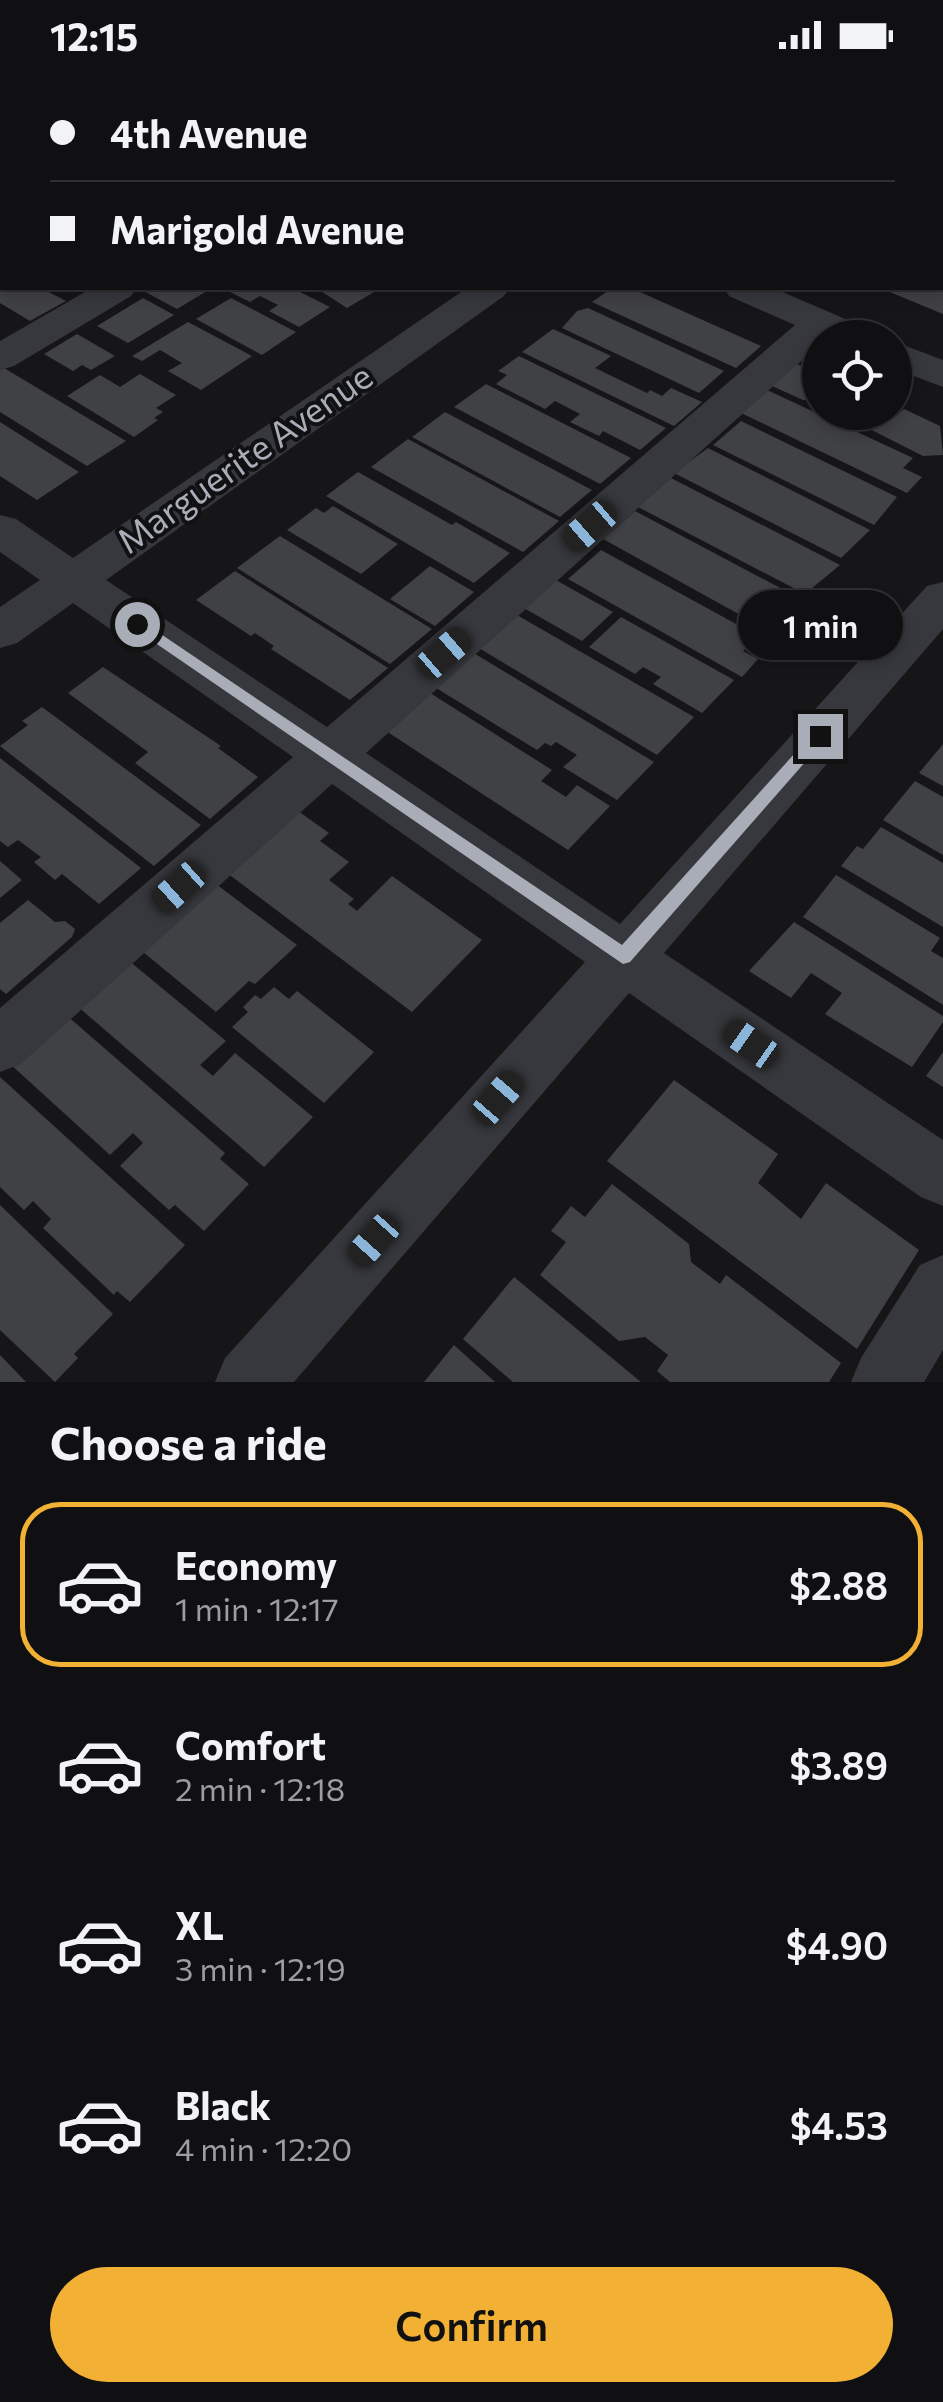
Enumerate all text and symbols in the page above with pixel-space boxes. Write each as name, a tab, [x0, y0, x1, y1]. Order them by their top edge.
text: 12:15	[50, 12, 138, 59]
text: 4th Avenue	[110, 109, 308, 156]
text: Marigold Avenue	[110, 205, 405, 252]
map controls	[802, 320, 912, 430]
button: locate	[802, 320, 912, 430]
street label: Marguerite Avenue	[108, 353, 379, 561]
car	[558, 495, 622, 557]
callout: 1 min	[738, 591, 902, 661]
route start	[115, 602, 160, 647]
text: 1 min	[783, 605, 858, 645]
car	[412, 622, 476, 684]
route end	[798, 714, 843, 759]
car	[147, 856, 211, 918]
car	[718, 1015, 784, 1073]
car	[467, 1066, 529, 1130]
car	[343, 1208, 405, 1272]
text: Choose a ride	[50, 1414, 327, 1469]
icon: car	[55, 1540, 145, 1630]
text: Economy	[175, 1541, 337, 1588]
text: $2.88	[789, 1561, 888, 1608]
text: 1 min · 12:17	[175, 1588, 339, 1628]
icon: car	[55, 1720, 145, 1810]
text: Comfort	[175, 1721, 326, 1768]
text: $3.89	[789, 1741, 888, 1788]
text: 2 min · 12:18	[175, 1768, 345, 1808]
icon: car	[55, 1900, 145, 1990]
text: XL	[175, 1901, 224, 1948]
text: $4.90	[786, 1921, 888, 1968]
text: 3 min · 12:19	[175, 1948, 346, 1988]
icon: car	[55, 2080, 145, 2170]
text: Black	[175, 2081, 271, 2128]
text: $4.53	[790, 2101, 888, 2148]
text: 4 min · 12:20	[175, 2128, 352, 2168]
button: Confirm	[50, 2267, 893, 2382]

